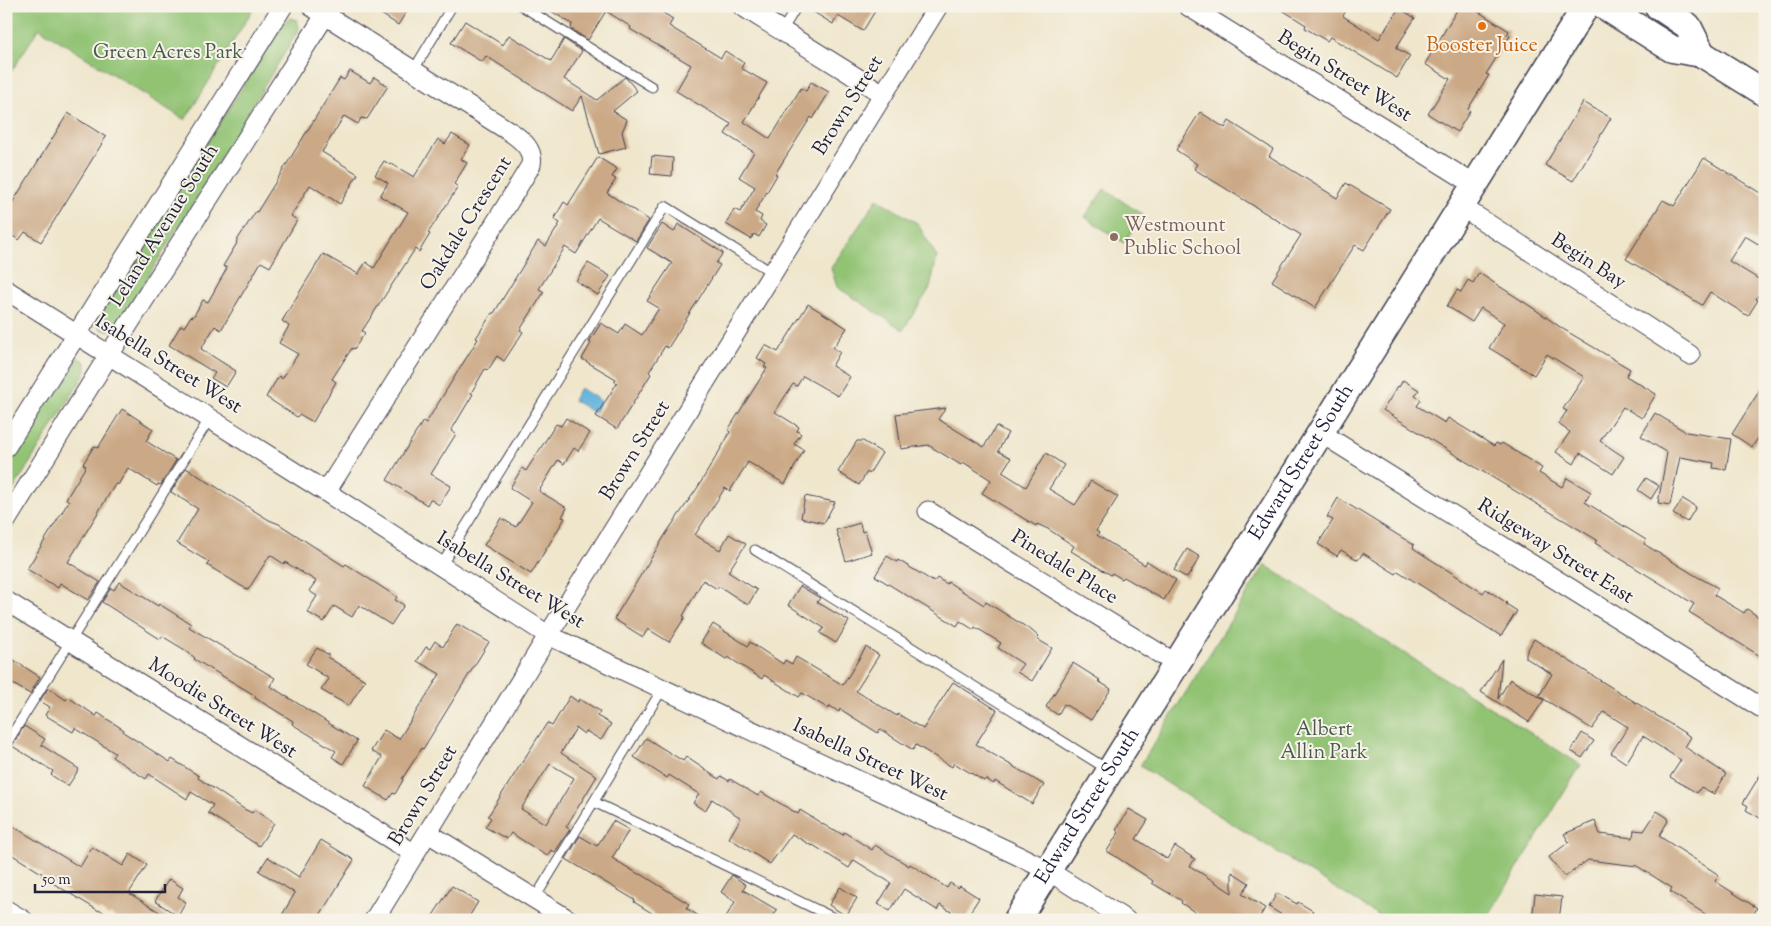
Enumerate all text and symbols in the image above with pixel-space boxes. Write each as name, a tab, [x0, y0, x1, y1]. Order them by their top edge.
marker: Booster Juice	[1476, 20, 1488, 32]
street label: Begin Street West	[1271, 24, 1417, 130]
place label: Booster Juice	[1426, 32, 1538, 61]
park label: Green Acres Park	[93, 39, 243, 68]
street label: Brown Street	[807, 50, 891, 162]
street label: Leland Avenue South	[103, 139, 227, 313]
street label: Oakdale Crescent	[414, 151, 520, 297]
place label: Westmount Public School	[1124, 212, 1242, 264]
street label: Begin Bay	[1544, 227, 1632, 297]
marker: Westmount Public School	[1108, 231, 1120, 243]
street label: Isabella Street West	[89, 308, 247, 422]
street label: Edward Street South	[1242, 379, 1362, 546]
street label: Brown Street	[594, 395, 678, 507]
street label: Ridgeway Street East	[1471, 492, 1639, 612]
street label: Pinedale Place	[1005, 524, 1123, 612]
street label: Isabella Street West	[430, 525, 590, 637]
street label: Moodie Street West	[142, 651, 302, 767]
street label: Isabella Street West	[788, 712, 953, 810]
park label: Albert Allin Park	[1280, 716, 1368, 768]
street label: Edward Street South	[1028, 722, 1148, 890]
street label: Brown Street	[382, 740, 466, 852]
scale bar	[35, 861, 165, 893]
text: 50 m	[41, 870, 71, 891]

